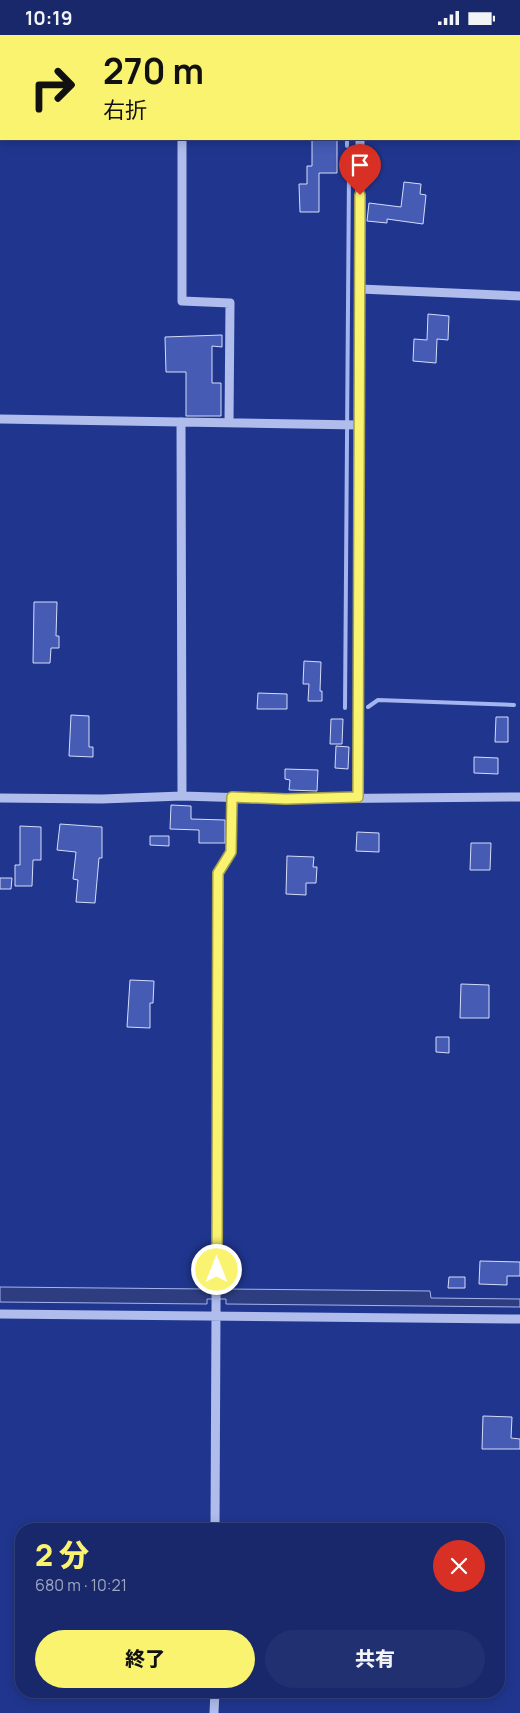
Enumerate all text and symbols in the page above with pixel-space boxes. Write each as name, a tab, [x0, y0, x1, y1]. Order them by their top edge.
text: 10:19	[25, 5, 72, 31]
text: 270 m	[103, 47, 204, 95]
icon: right	[20, 55, 85, 120]
text: 右折	[103, 95, 147, 125]
pin	[339, 144, 381, 195]
icon: arrive	[346, 151, 374, 179]
position arrow	[190, 1243, 242, 1295]
text: 2 分	[35, 1534, 89, 1575]
button: close	[433, 1540, 485, 1592]
text: 680 m · 10:21	[35, 1574, 127, 1596]
button: 終了	[35, 1630, 255, 1688]
button: 共有	[265, 1630, 485, 1688]

